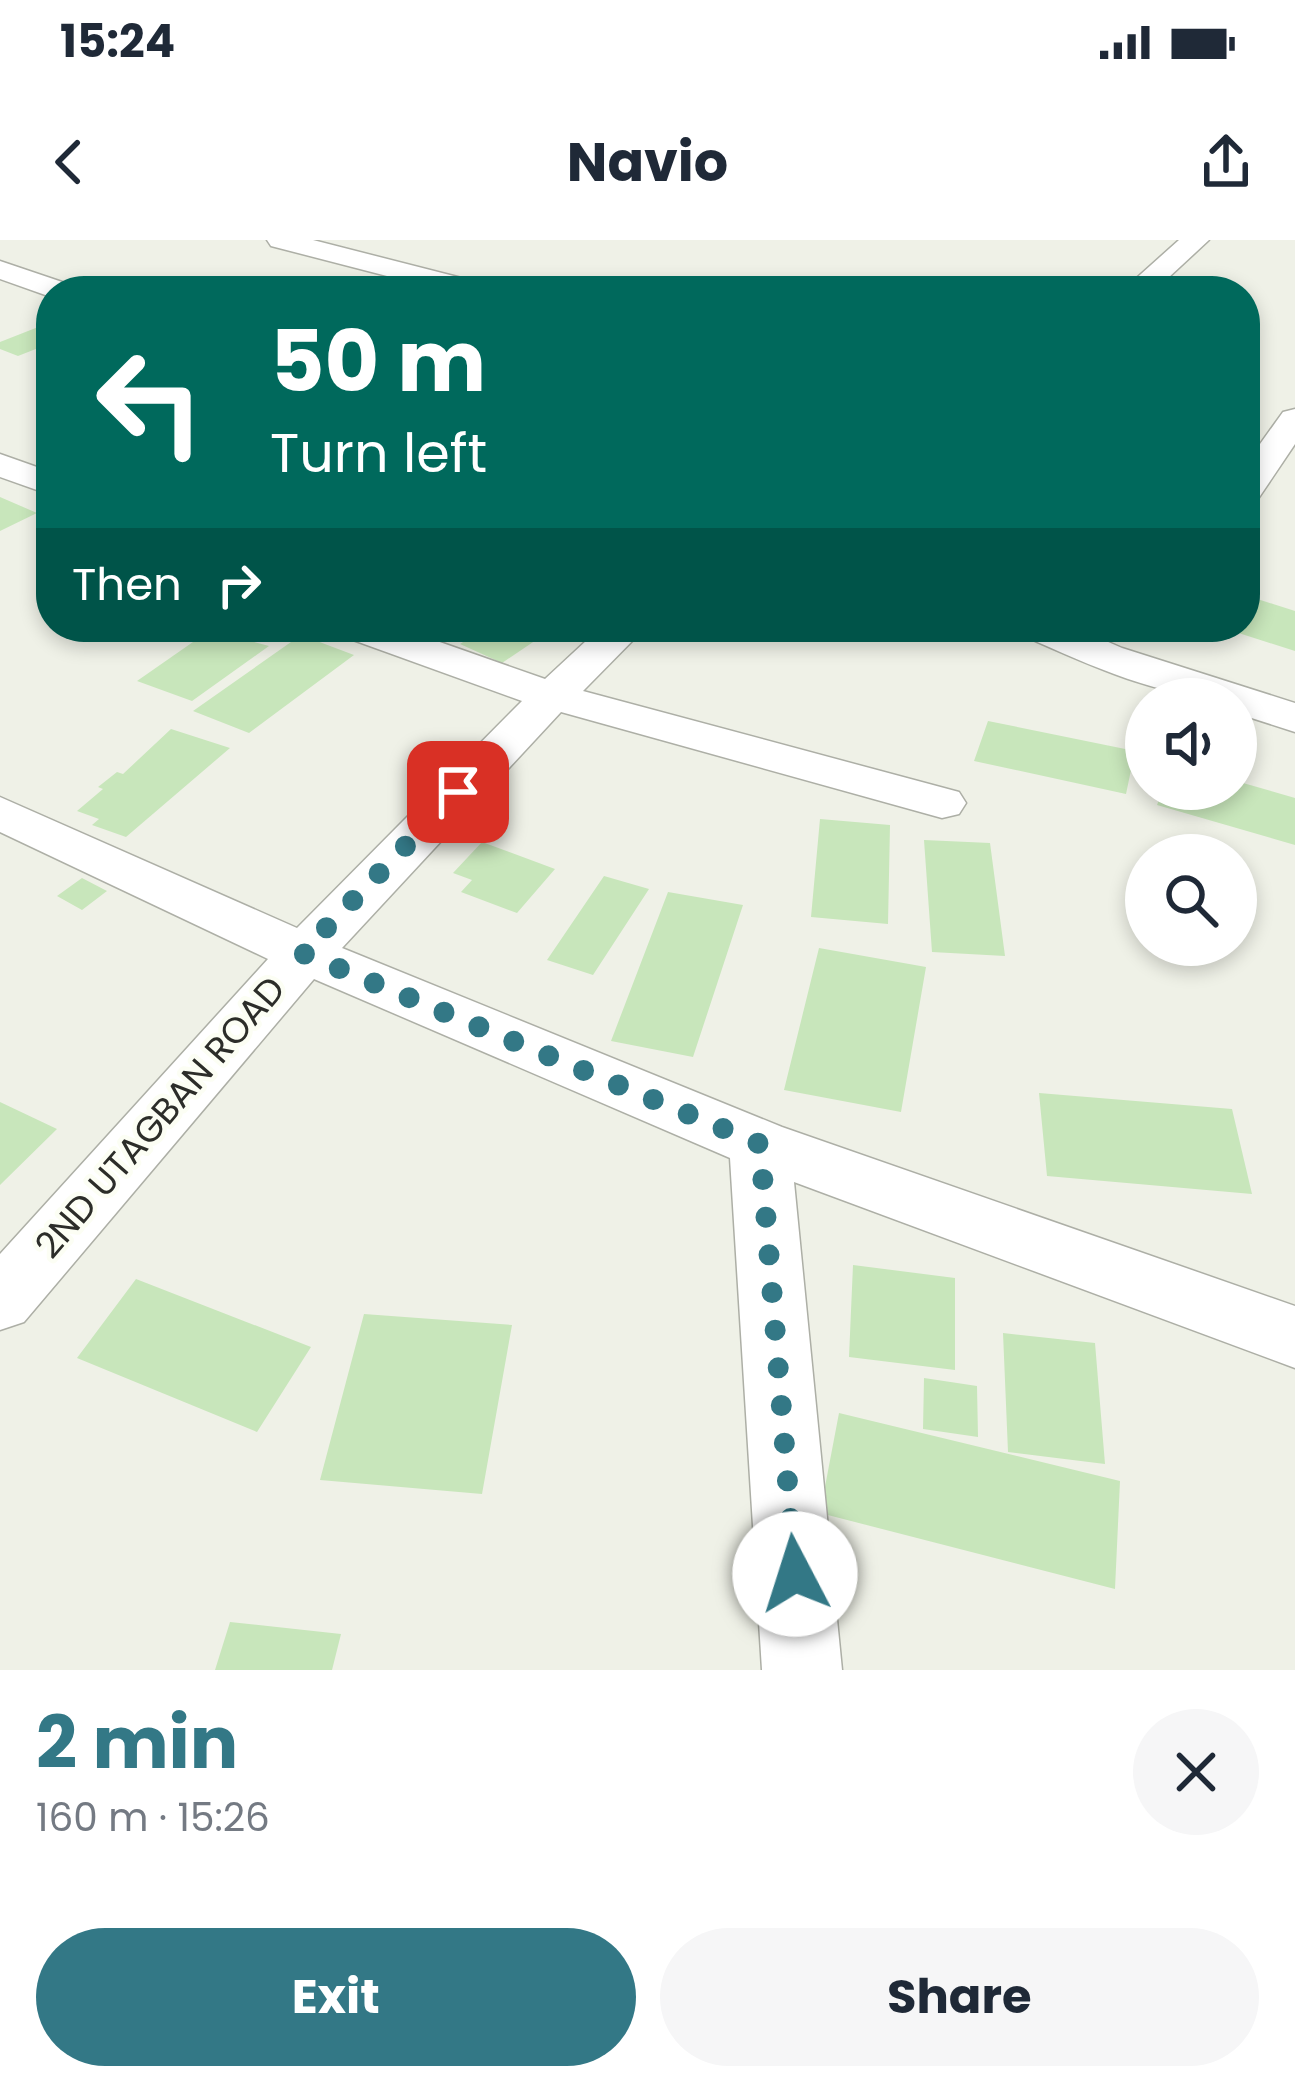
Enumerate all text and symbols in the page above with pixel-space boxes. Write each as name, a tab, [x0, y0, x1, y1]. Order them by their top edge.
text: 15:24	[60, 10, 175, 73]
text: Navio	[567, 124, 728, 200]
icon: back	[36, 129, 102, 195]
icon: share	[1193, 129, 1259, 195]
text: 50 m	[270, 303, 486, 420]
icon: left	[72, 324, 228, 480]
text: Turn left	[270, 415, 487, 491]
icon: right	[206, 552, 272, 618]
text: Then	[72, 553, 182, 616]
map controls	[1125, 678, 1257, 966]
button: sound	[1125, 678, 1257, 810]
pin	[407, 741, 509, 843]
icon: arrive	[425, 759, 491, 825]
button: search	[1125, 834, 1257, 966]
street label: 2ND UTAGBAN ROAD	[23, 965, 297, 1269]
position arrow	[732, 1511, 858, 1637]
text: 2 min	[36, 1692, 238, 1793]
button: close	[1133, 1709, 1259, 1835]
text: 160 m · 15:26	[36, 1790, 270, 1845]
button: Exit	[36, 1928, 636, 2066]
button: Share	[660, 1928, 1259, 2066]

